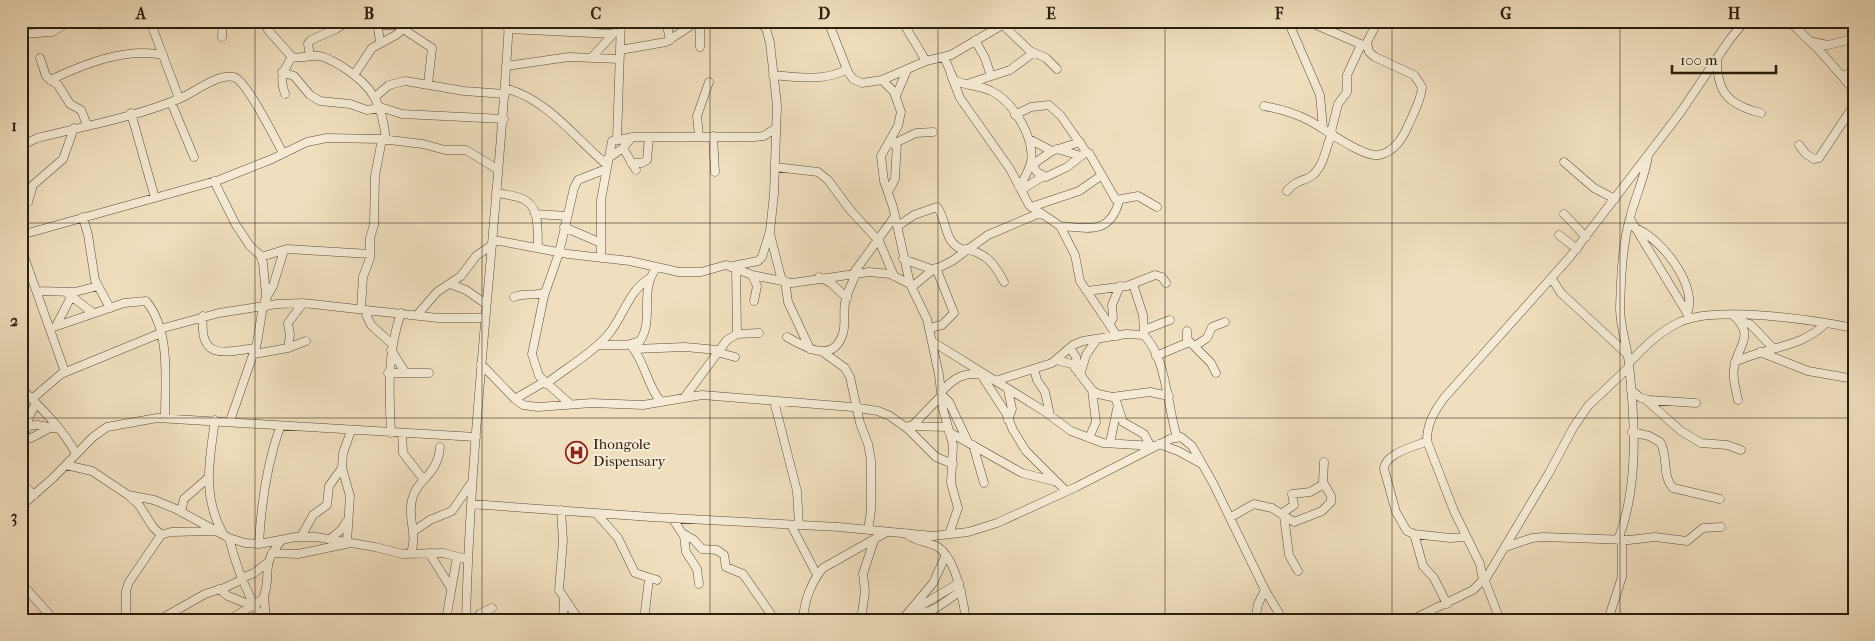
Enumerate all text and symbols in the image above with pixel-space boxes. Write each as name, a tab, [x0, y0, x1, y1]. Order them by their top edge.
text: A	[135, 4, 147, 23]
text: B	[364, 4, 374, 23]
text: C	[591, 4, 602, 23]
text: D	[818, 4, 830, 23]
text: E	[1046, 4, 1056, 23]
text: F	[1274, 4, 1284, 23]
text: G	[1500, 4, 1512, 23]
text: H	[1728, 4, 1741, 23]
scale bar	[1672, 42, 1776, 74]
text: 100 m	[1680, 51, 1718, 69]
text: 1	[11, 116, 17, 135]
text: 2	[10, 311, 18, 330]
place label: Ihongole Dispensary	[593, 435, 667, 470]
hospital icon: Ihongole Dispensary	[565, 441, 589, 465]
text: 3	[11, 507, 17, 527]

